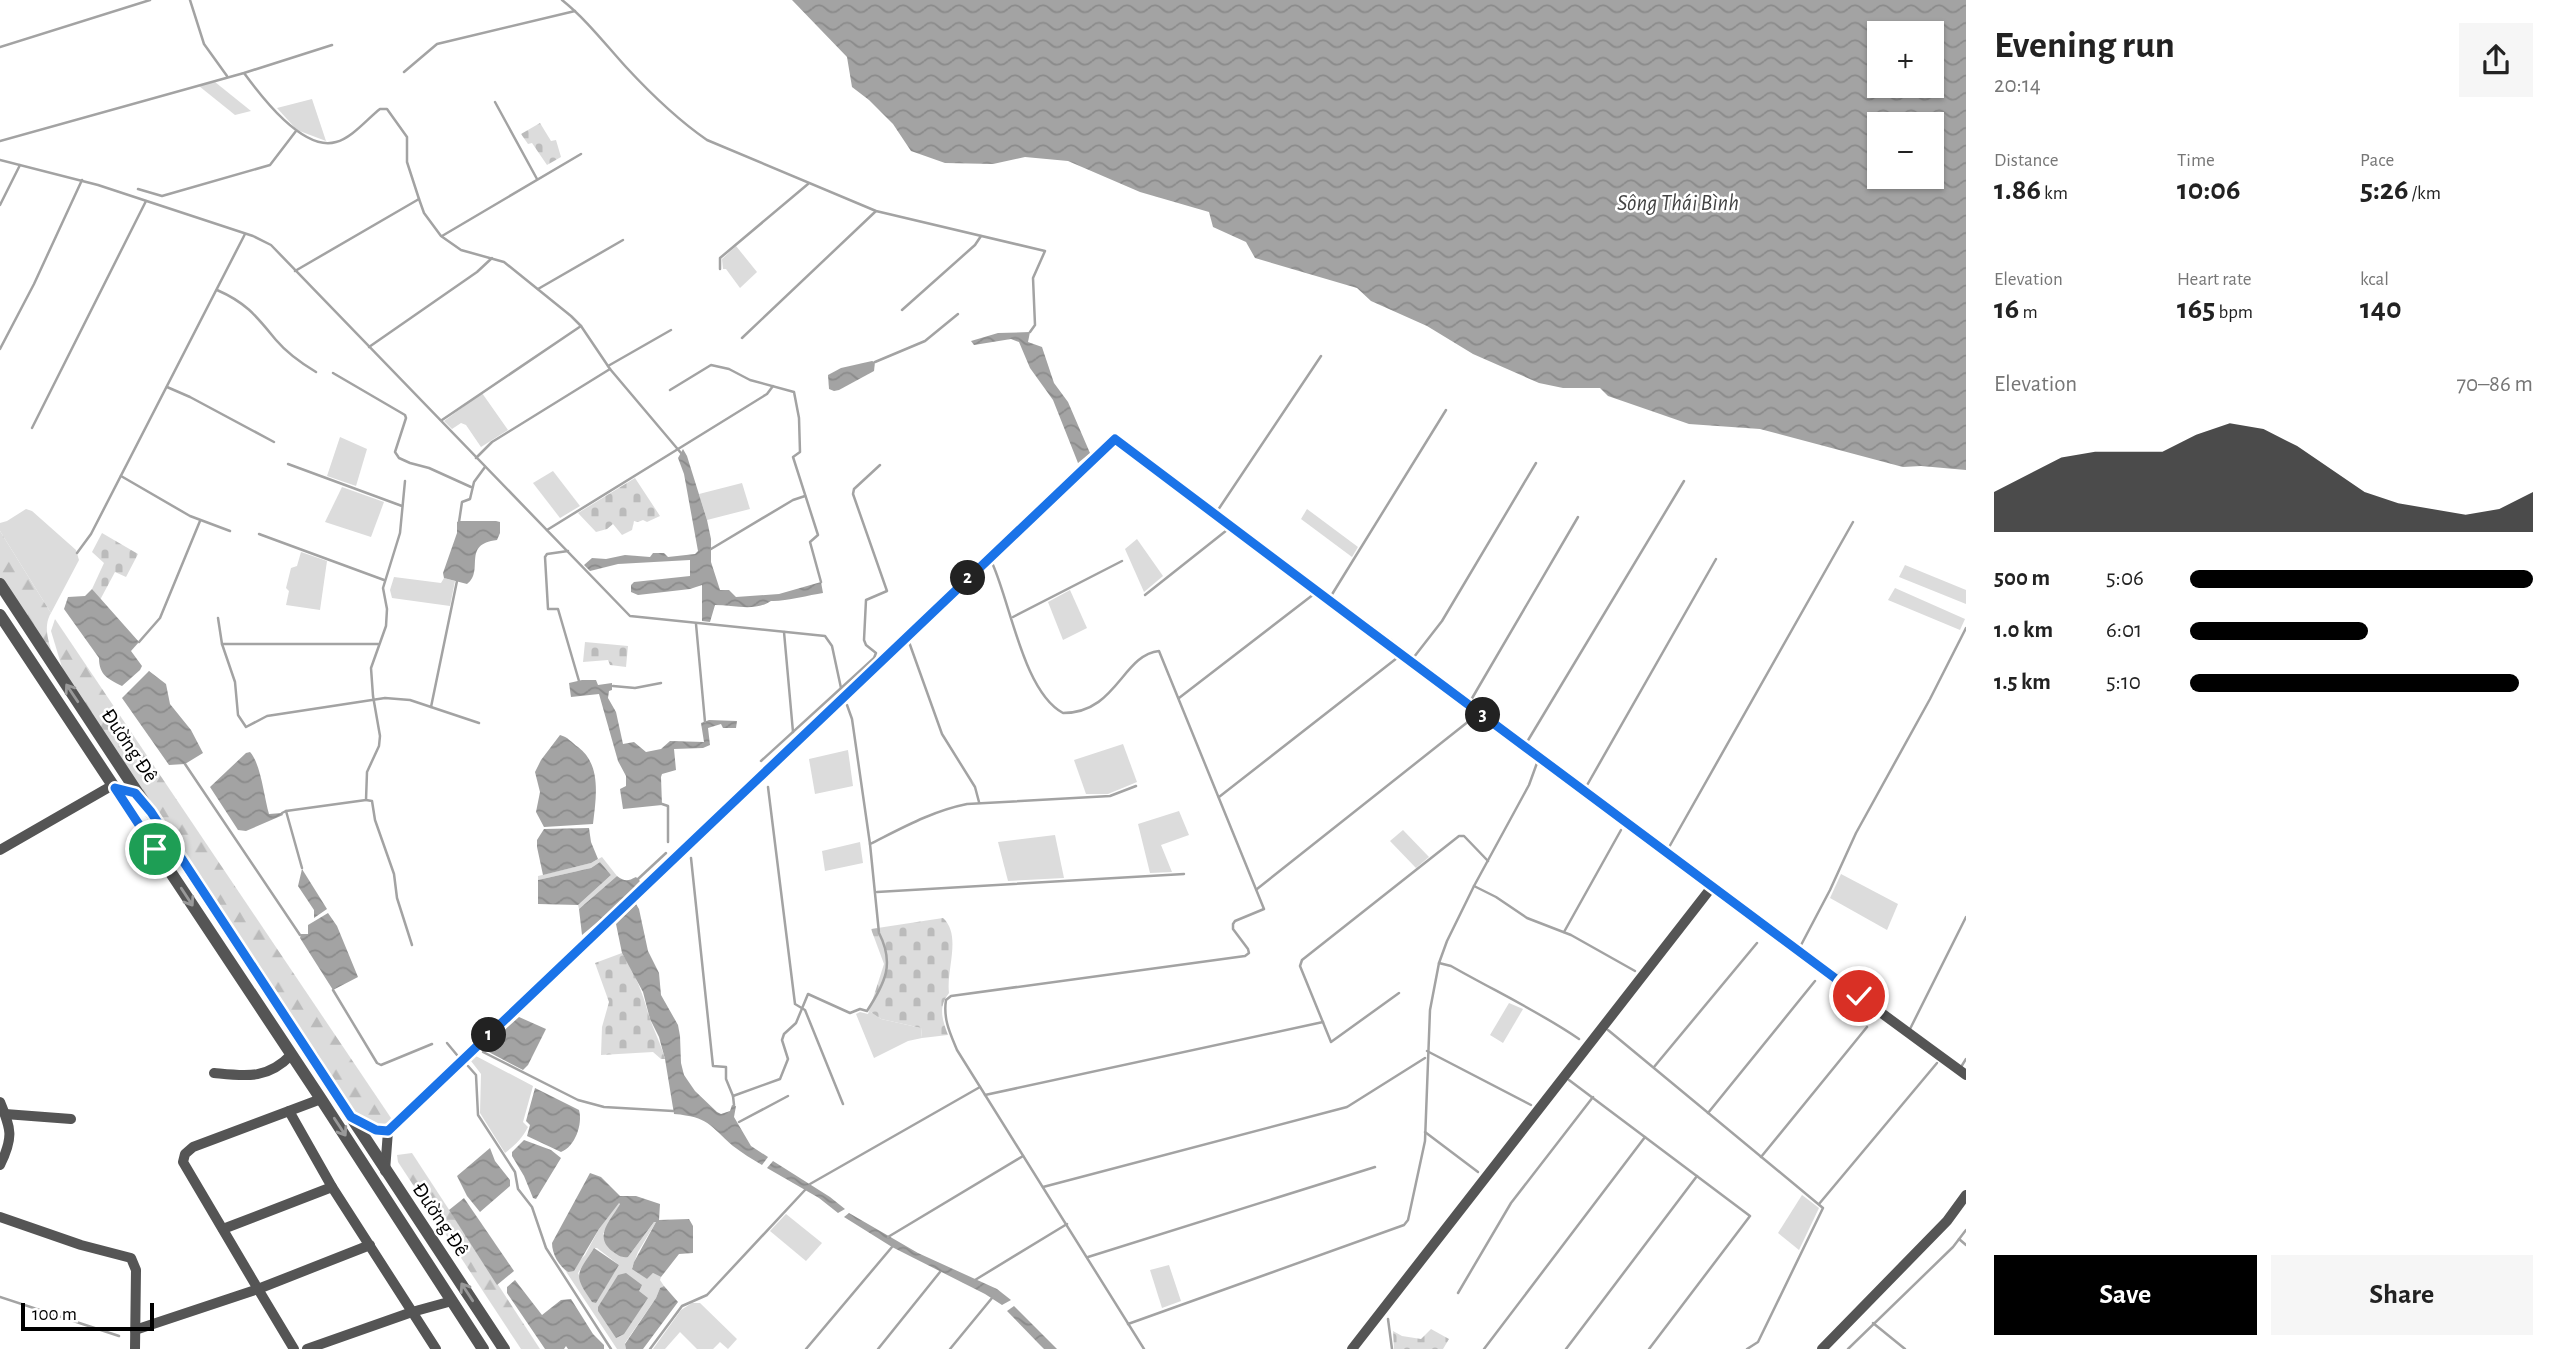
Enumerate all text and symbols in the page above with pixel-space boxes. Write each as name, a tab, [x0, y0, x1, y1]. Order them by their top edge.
map controls	[1867, 21, 1944, 189]
button: +	[1867, 21, 1944, 98]
button: share	[2459, 23, 2533, 97]
text: Evening run	[1994, 27, 2175, 65]
text: 20:14	[1994, 74, 2041, 97]
button: −	[1867, 112, 1944, 189]
text: Distance	[1994, 151, 2058, 170]
text: Time	[2177, 151, 2215, 170]
text: Pace	[2360, 151, 2394, 170]
text: 1.86	[1994, 175, 2041, 205]
text: 10:06	[2177, 175, 2240, 205]
text: 5:26	[2360, 175, 2408, 205]
text: km	[2041, 184, 2068, 203]
text: /km	[2408, 184, 2441, 203]
water label: Sông Thái Bình	[1617, 192, 1739, 215]
text: Elevation	[1994, 270, 2063, 289]
text: Heart rate	[2177, 270, 2252, 289]
text: kcal	[2360, 270, 2389, 289]
text: 16	[1994, 294, 2019, 324]
text: 165	[2177, 294, 2215, 324]
text: 140	[2360, 294, 2402, 324]
text: m	[2019, 303, 2038, 322]
text: bpm	[2215, 303, 2253, 322]
text: Elevation	[1994, 373, 2077, 396]
text: 70–86 m	[2456, 373, 2533, 396]
pin: 2	[950, 560, 986, 596]
text: 500 m	[1994, 567, 2050, 590]
text: 5:06	[2106, 567, 2144, 590]
text: 2	[963, 568, 972, 587]
text: 1.0 km	[1994, 619, 2053, 642]
text: 6:01	[2106, 619, 2142, 642]
text: 1.5 km	[1994, 671, 2051, 694]
text: 5:10	[2106, 671, 2141, 694]
one-way arrow	[65, 684, 79, 703]
pin: 3	[1466, 698, 1500, 732]
street label: Đường Đê	[97, 705, 162, 786]
text: 3	[1478, 705, 1487, 724]
pin	[125, 819, 185, 879]
icon: arrive	[136, 830, 174, 868]
one-way arrow	[180, 887, 194, 906]
pin	[1829, 966, 1889, 1026]
icon: check	[1840, 977, 1878, 1015]
pin: 1	[472, 1018, 506, 1052]
text: 1	[485, 1025, 492, 1044]
one-way arrow	[333, 1117, 347, 1137]
street label: Đường Đê	[408, 1179, 473, 1260]
button: Save	[1994, 1255, 2257, 1335]
button: Share	[2271, 1255, 2533, 1335]
one-way arrow	[460, 1283, 474, 1302]
scale bar	[21, 1300, 154, 1332]
text: 100 m	[32, 1305, 77, 1324]

